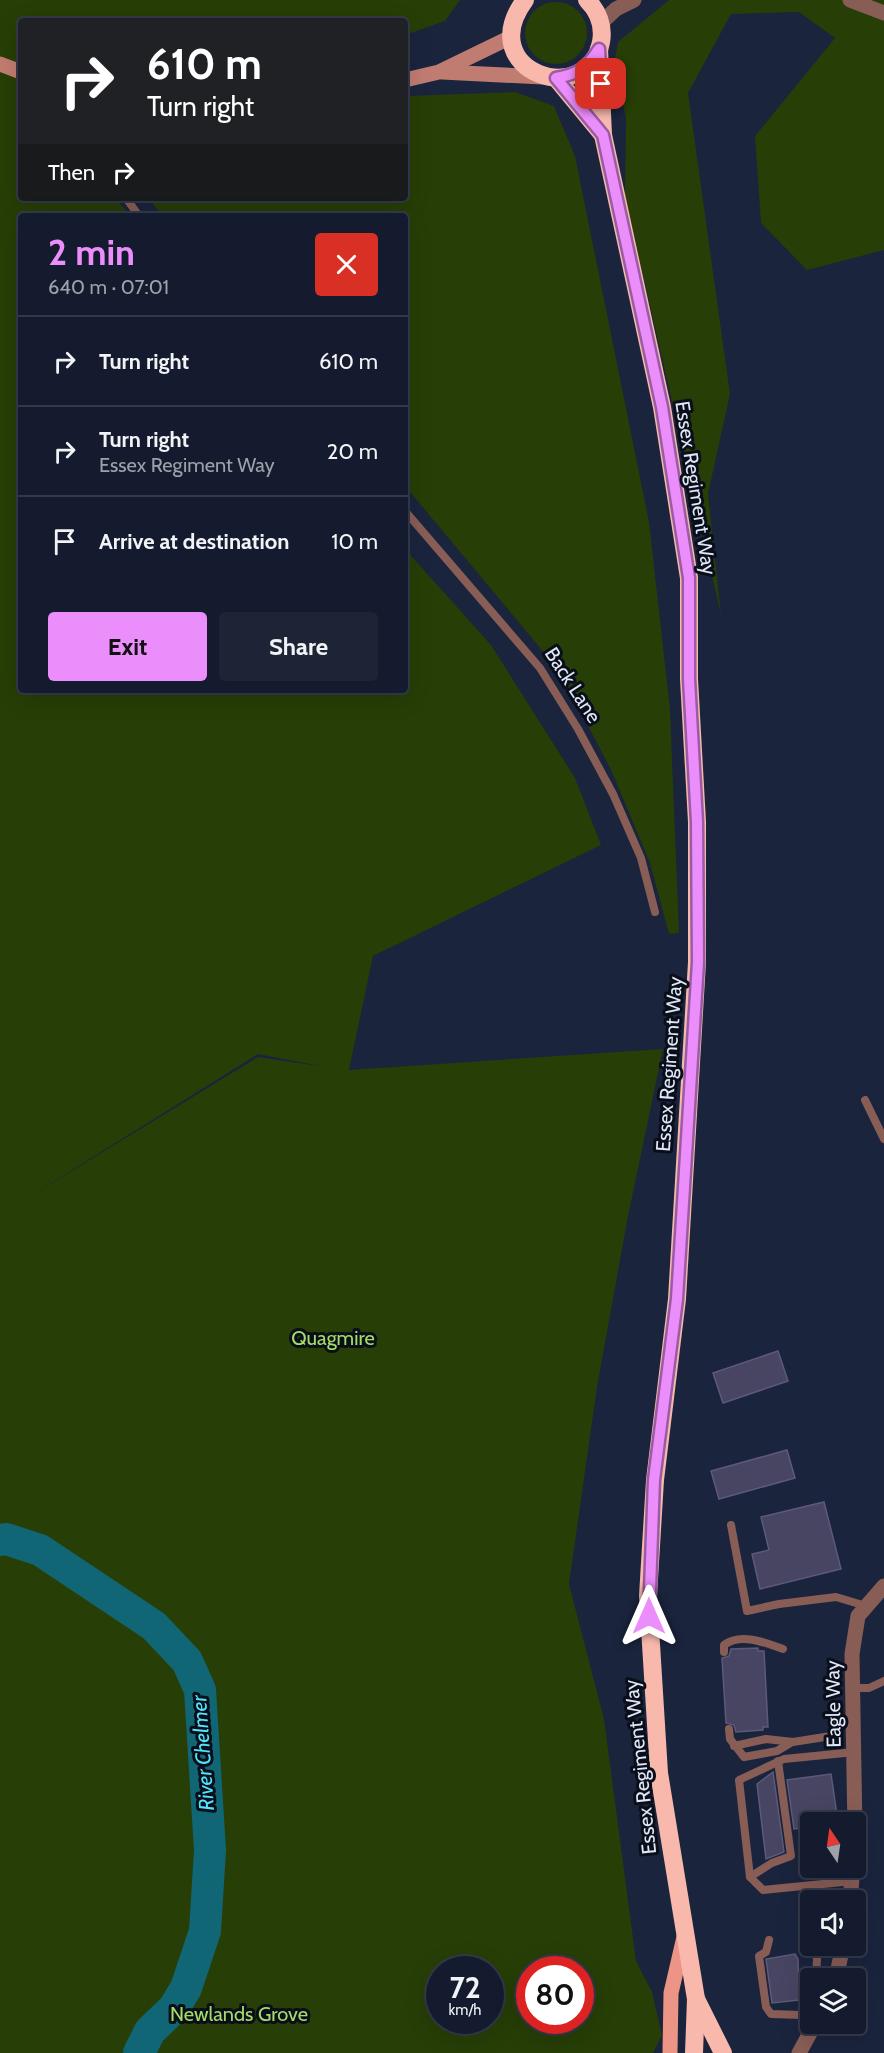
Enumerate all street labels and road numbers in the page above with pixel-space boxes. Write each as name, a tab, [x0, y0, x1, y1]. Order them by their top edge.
street label: Essex Regiment Way	[670, 399, 722, 577]
street label: Back Lane	[540, 643, 606, 727]
street label: Essex Regiment Way	[651, 976, 687, 1152]
street label: Eagle Way	[820, 1660, 846, 1748]
street label: Essex Regiment Way	[619, 1678, 661, 1856]

